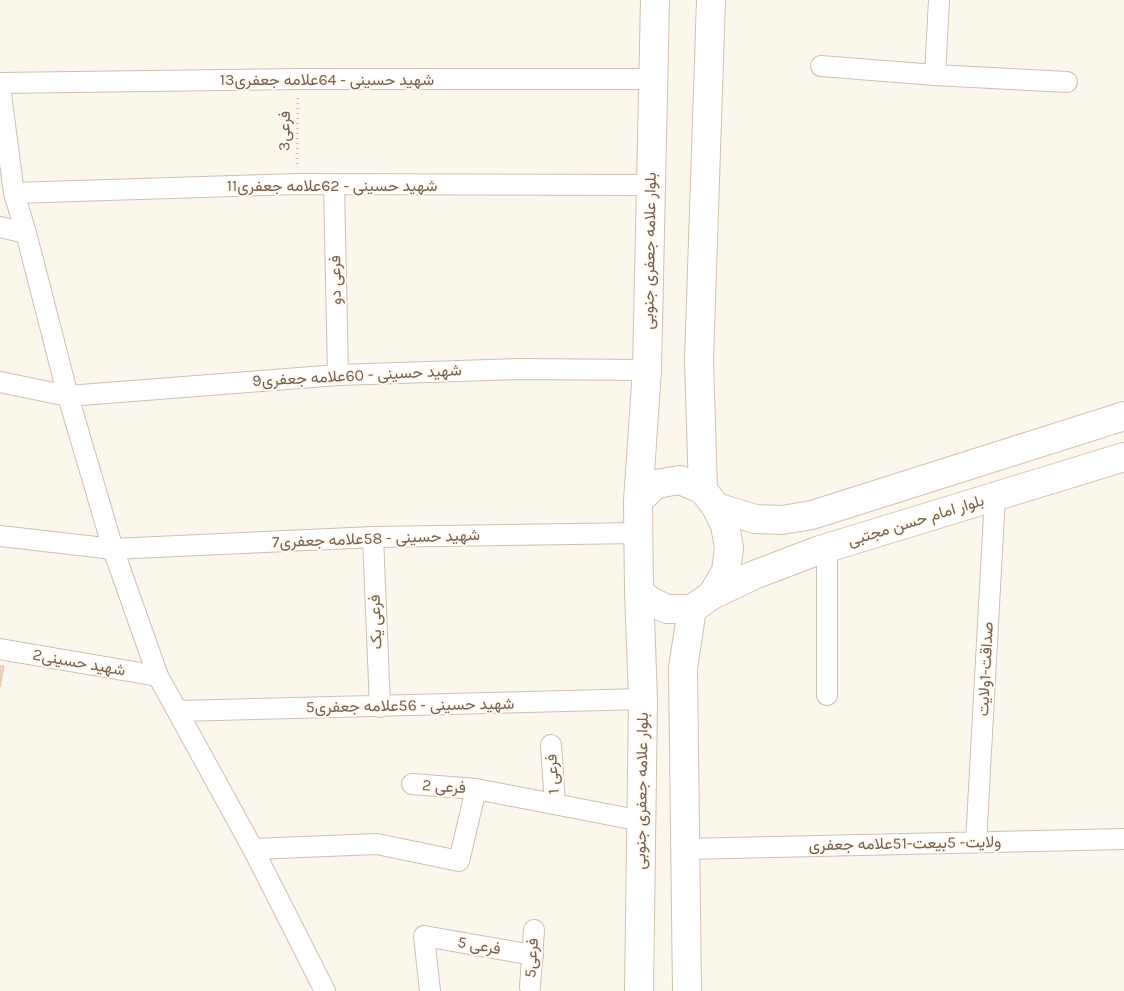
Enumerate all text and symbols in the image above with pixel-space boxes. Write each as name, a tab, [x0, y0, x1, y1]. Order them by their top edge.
street label: 13شهید حسینی - 64علامه جعفری	[220, 70, 434, 90]
street label: فرعی3	[275, 111, 295, 151]
street label: بلوار علامه جعفری جنوبی	[639, 172, 661, 330]
street label: 11شهید حسینی - 62علامه جعفری	[227, 176, 437, 196]
street label: فرعی دو	[326, 255, 346, 305]
street label: 9شهید حسینی - 60علامه جعفری	[252, 361, 462, 391]
street label: بلوار امام حسن مجتبی	[845, 491, 987, 551]
street label: 7شهید حسینی - 58علامه جعفری	[272, 526, 480, 552]
street label: فرعی یک	[365, 594, 387, 650]
street label: صداقت-1ولایت	[974, 621, 998, 717]
street label: 2شهید حسینی	[31, 645, 127, 681]
street label: 5شهید حسینی - 56علامه جعفری	[305, 695, 515, 717]
street label: بلوار علامه جعفری جنوبی	[631, 712, 653, 870]
street label: فرعی 1	[542, 753, 564, 795]
street label: فرعی 2	[421, 776, 467, 798]
street label: ولایت- 5بیعت-51علامه جعفری	[808, 833, 1002, 855]
street label: فرعی 5	[456, 933, 502, 959]
street label: فرعی5	[521, 937, 543, 979]

